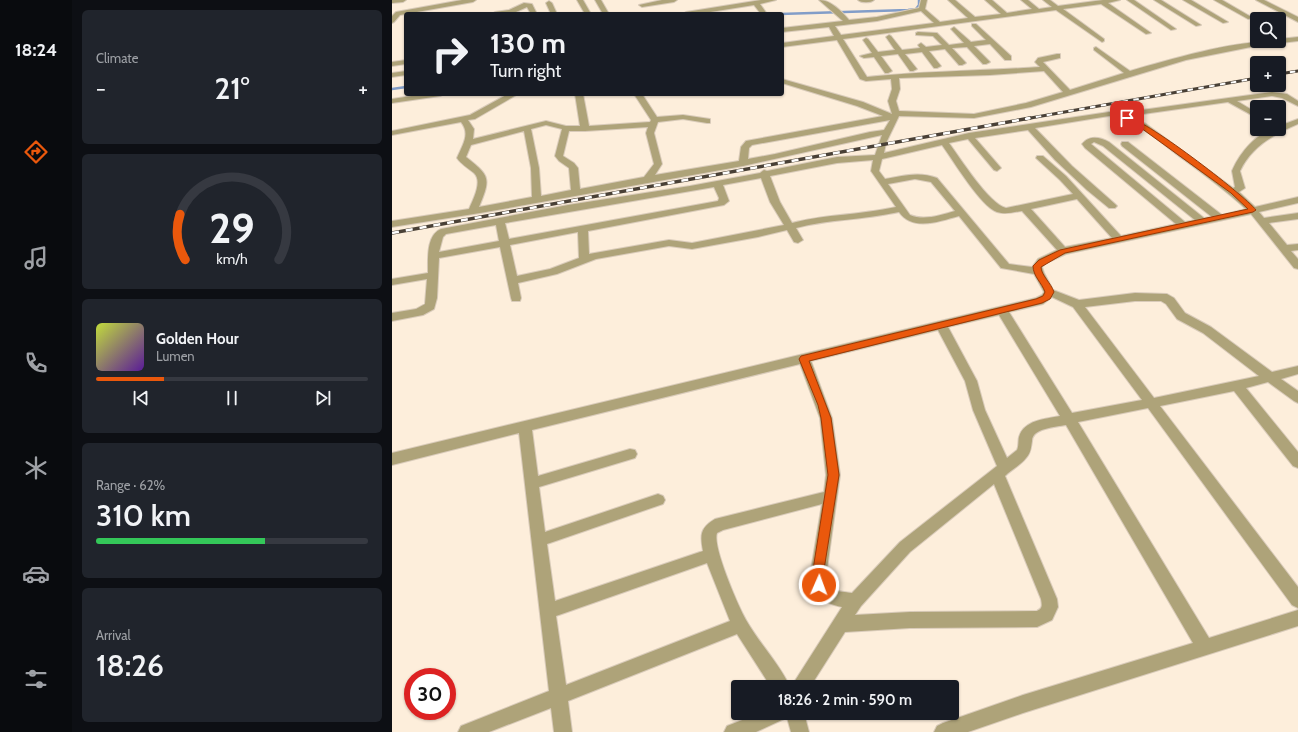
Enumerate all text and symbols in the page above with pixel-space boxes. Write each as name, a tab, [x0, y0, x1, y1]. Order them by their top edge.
map controls	[1250, 12, 1286, 136]
button: search	[1250, 12, 1286, 48]
text: 130 m	[490, 26, 566, 60]
icon: right	[424, 28, 476, 80]
text: 18:24	[15, 39, 57, 61]
text: Climate	[96, 50, 138, 66]
button: +	[1250, 56, 1286, 92]
text: Turn right	[490, 60, 561, 82]
text: 21°	[214, 70, 250, 107]
text: −	[96, 75, 106, 102]
text: +	[358, 75, 368, 102]
button: −	[1250, 100, 1286, 136]
pin	[1110, 101, 1144, 135]
icon: arrive	[1116, 107, 1138, 129]
icon: directions	[22, 138, 50, 166]
text: 29	[209, 202, 255, 252]
icon: music	[22, 244, 50, 272]
text: km/h	[216, 249, 248, 267]
text: Golden Hour	[156, 330, 239, 348]
text: Lumen	[156, 348, 195, 364]
icon: phone	[22, 349, 50, 377]
icon: previous	[130, 387, 152, 409]
icon: pause	[221, 387, 243, 409]
icon: next	[312, 387, 334, 409]
icon: climate	[22, 454, 50, 482]
text: Range · 62%	[96, 477, 165, 493]
text: 310 km	[96, 497, 191, 534]
icon: car	[22, 560, 50, 588]
position arrow	[798, 564, 840, 606]
text: Arrival	[96, 627, 131, 643]
text: 18:26	[96, 647, 164, 684]
icon: filters	[22, 665, 50, 693]
speed limit sign: 30	[404, 668, 456, 720]
text: 18:26 · 2 min · 590 m	[778, 691, 912, 709]

